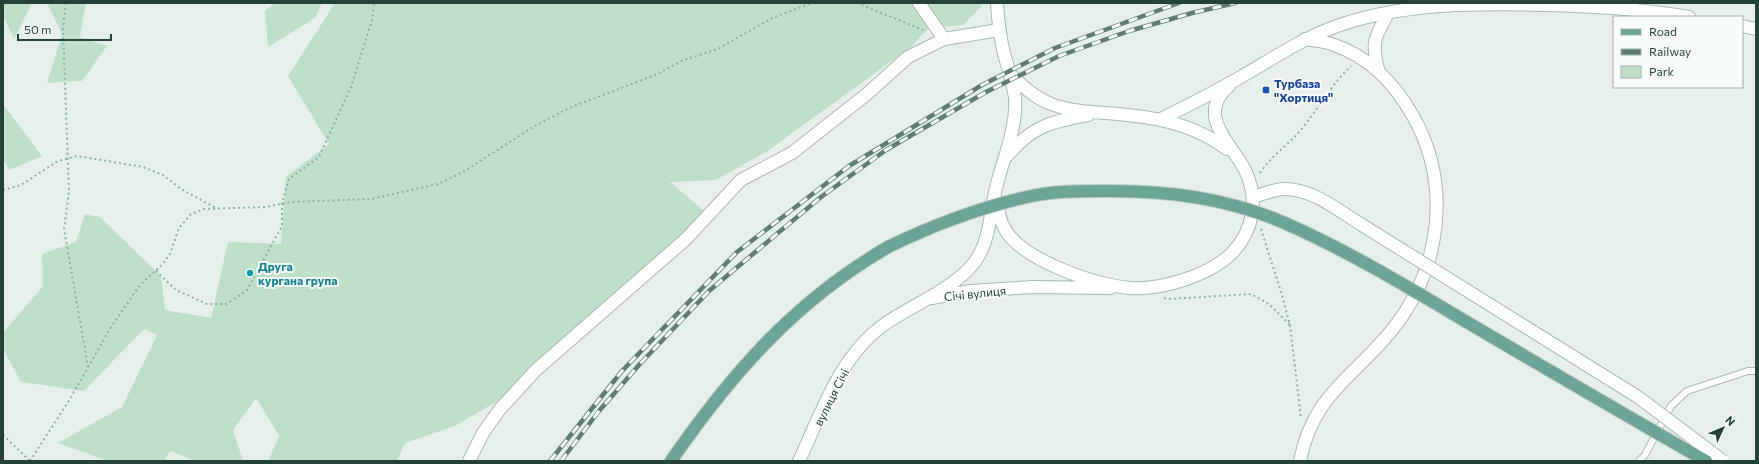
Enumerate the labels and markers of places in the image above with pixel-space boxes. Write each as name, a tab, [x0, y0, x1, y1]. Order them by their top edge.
place label: Турбаза "Хортиця"	[1274, 76, 1333, 104]
marker: Турбаза "Хортиця"	[1261, 85, 1271, 95]
place label: Друга кургана група	[258, 259, 338, 287]
marker: Друга кургана група	[245, 268, 255, 278]

